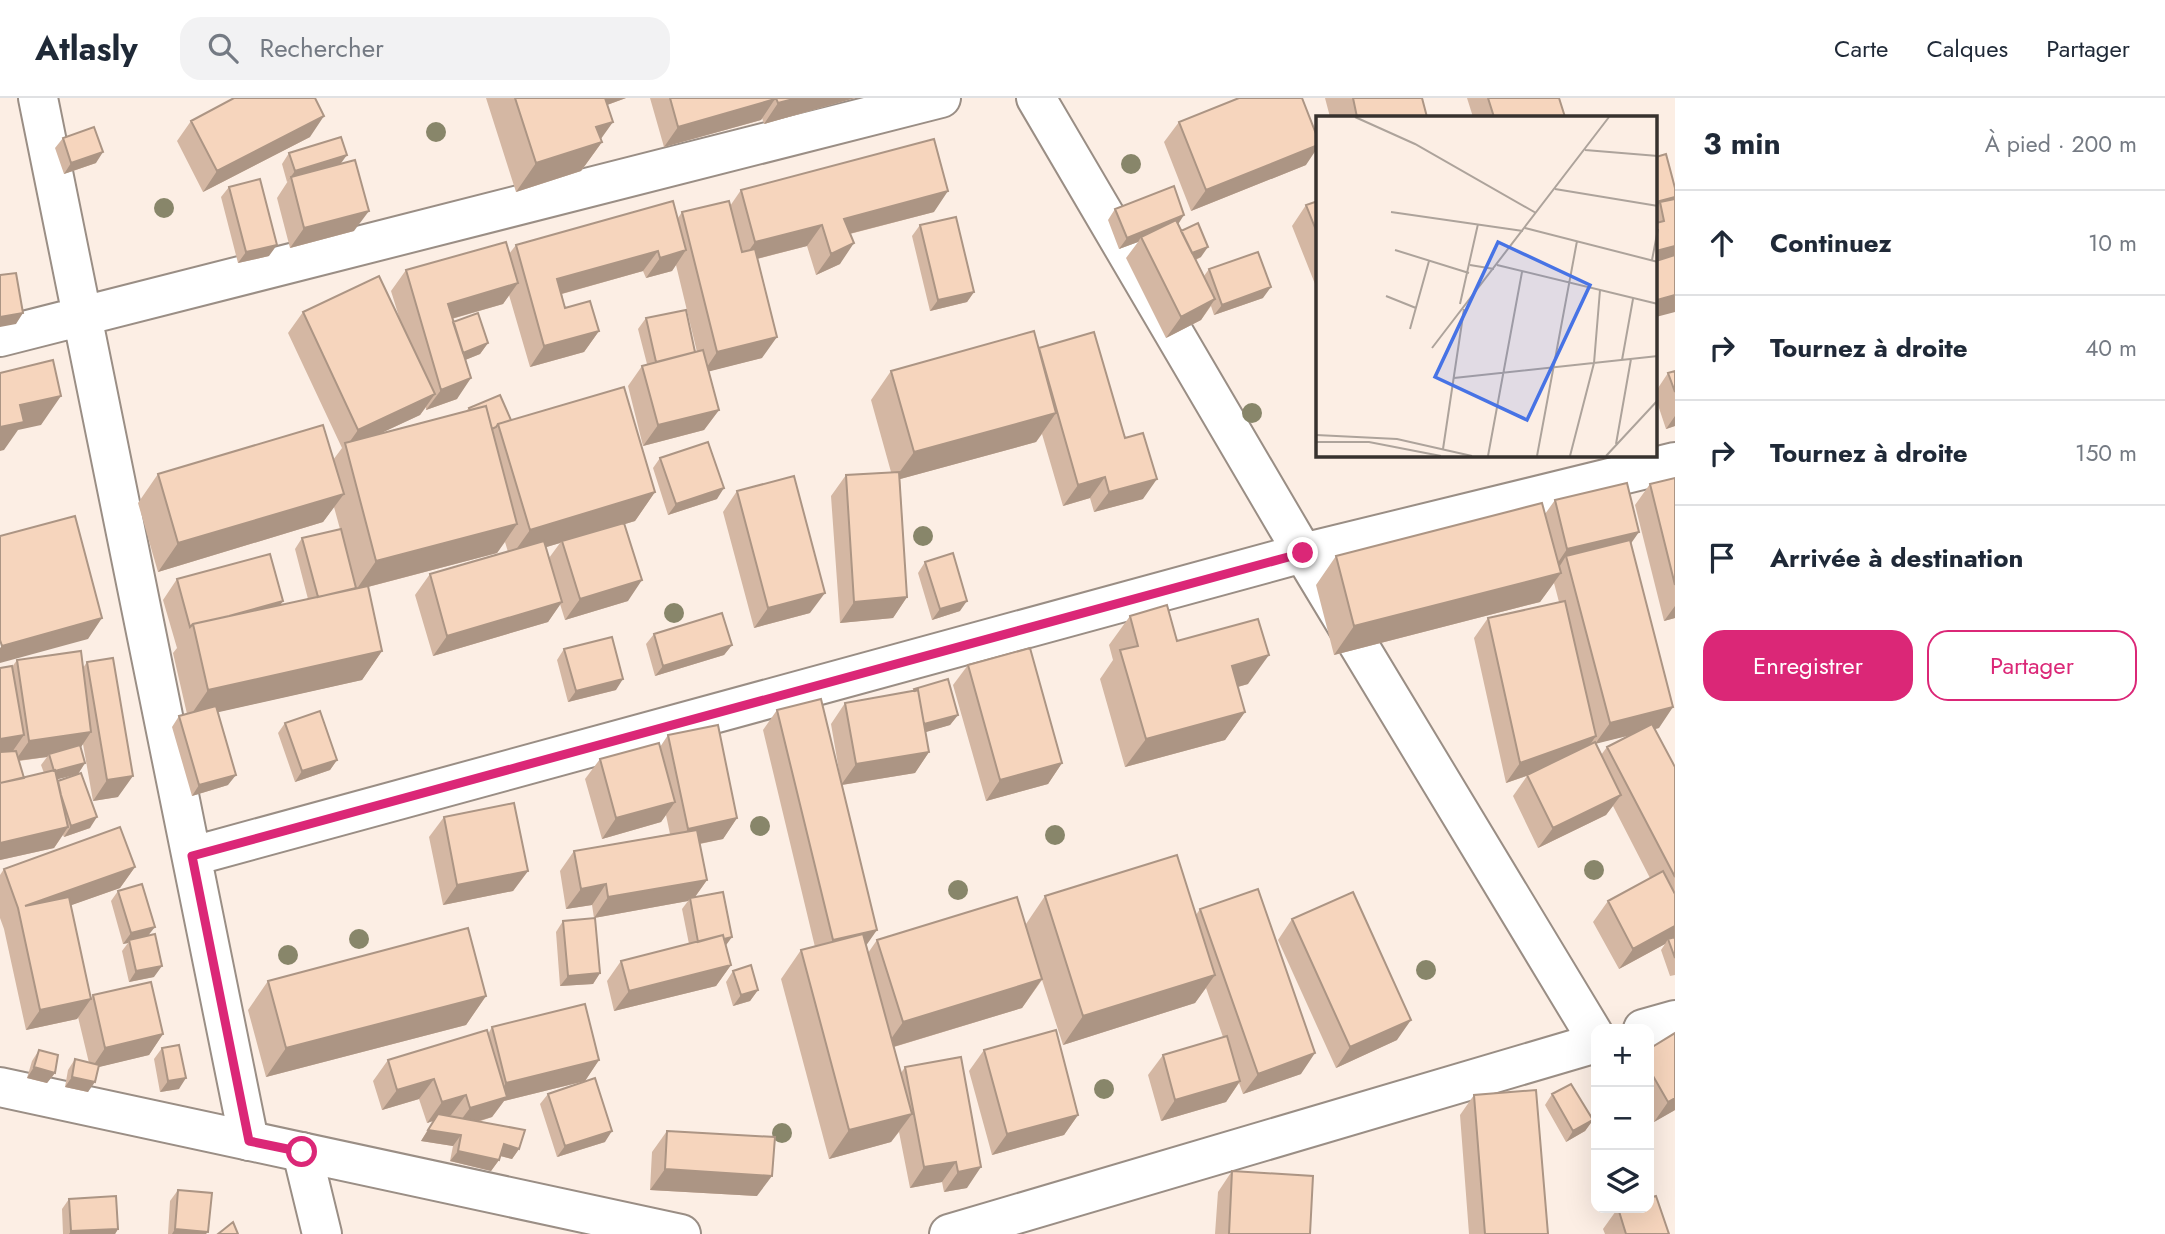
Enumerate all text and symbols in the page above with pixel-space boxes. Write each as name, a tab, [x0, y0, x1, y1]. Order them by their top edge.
search box	[180, 17, 670, 80]
text: Atlasly	[35, 25, 138, 72]
icon: search	[204, 29, 242, 67]
text: Rechercher	[260, 29, 384, 67]
text: Carte	[1834, 31, 1888, 66]
text: Calques	[1926, 31, 2008, 66]
text: Partager	[2046, 31, 2130, 66]
inset map	[1316, 116, 1658, 457]
text: 3 min	[1703, 122, 1781, 165]
text: À pied · 200 m	[1985, 127, 2137, 161]
icon: ahead	[1703, 224, 1741, 262]
text: Continuez	[1770, 224, 1892, 262]
text: 10 m	[2088, 226, 2137, 260]
icon: right	[1703, 329, 1741, 367]
text: Tournez à droite	[1770, 329, 1968, 367]
text: 40 m	[2085, 331, 2137, 365]
icon: right	[1703, 434, 1741, 472]
text: Tournez à droite	[1770, 434, 1968, 472]
text: 150 m	[2075, 436, 2137, 470]
route end	[1287, 537, 1318, 568]
icon: arrive	[1703, 539, 1741, 577]
text: Arrivée à destination	[1770, 539, 2023, 577]
button: Enregistrer	[1703, 630, 1913, 701]
button: Partager	[1927, 630, 2137, 701]
map controls	[1591, 1024, 1654, 1213]
button: +	[1591, 1024, 1654, 1087]
button: −	[1591, 1087, 1654, 1150]
route start	[286, 1136, 317, 1167]
button: layers	[1591, 1150, 1654, 1213]

